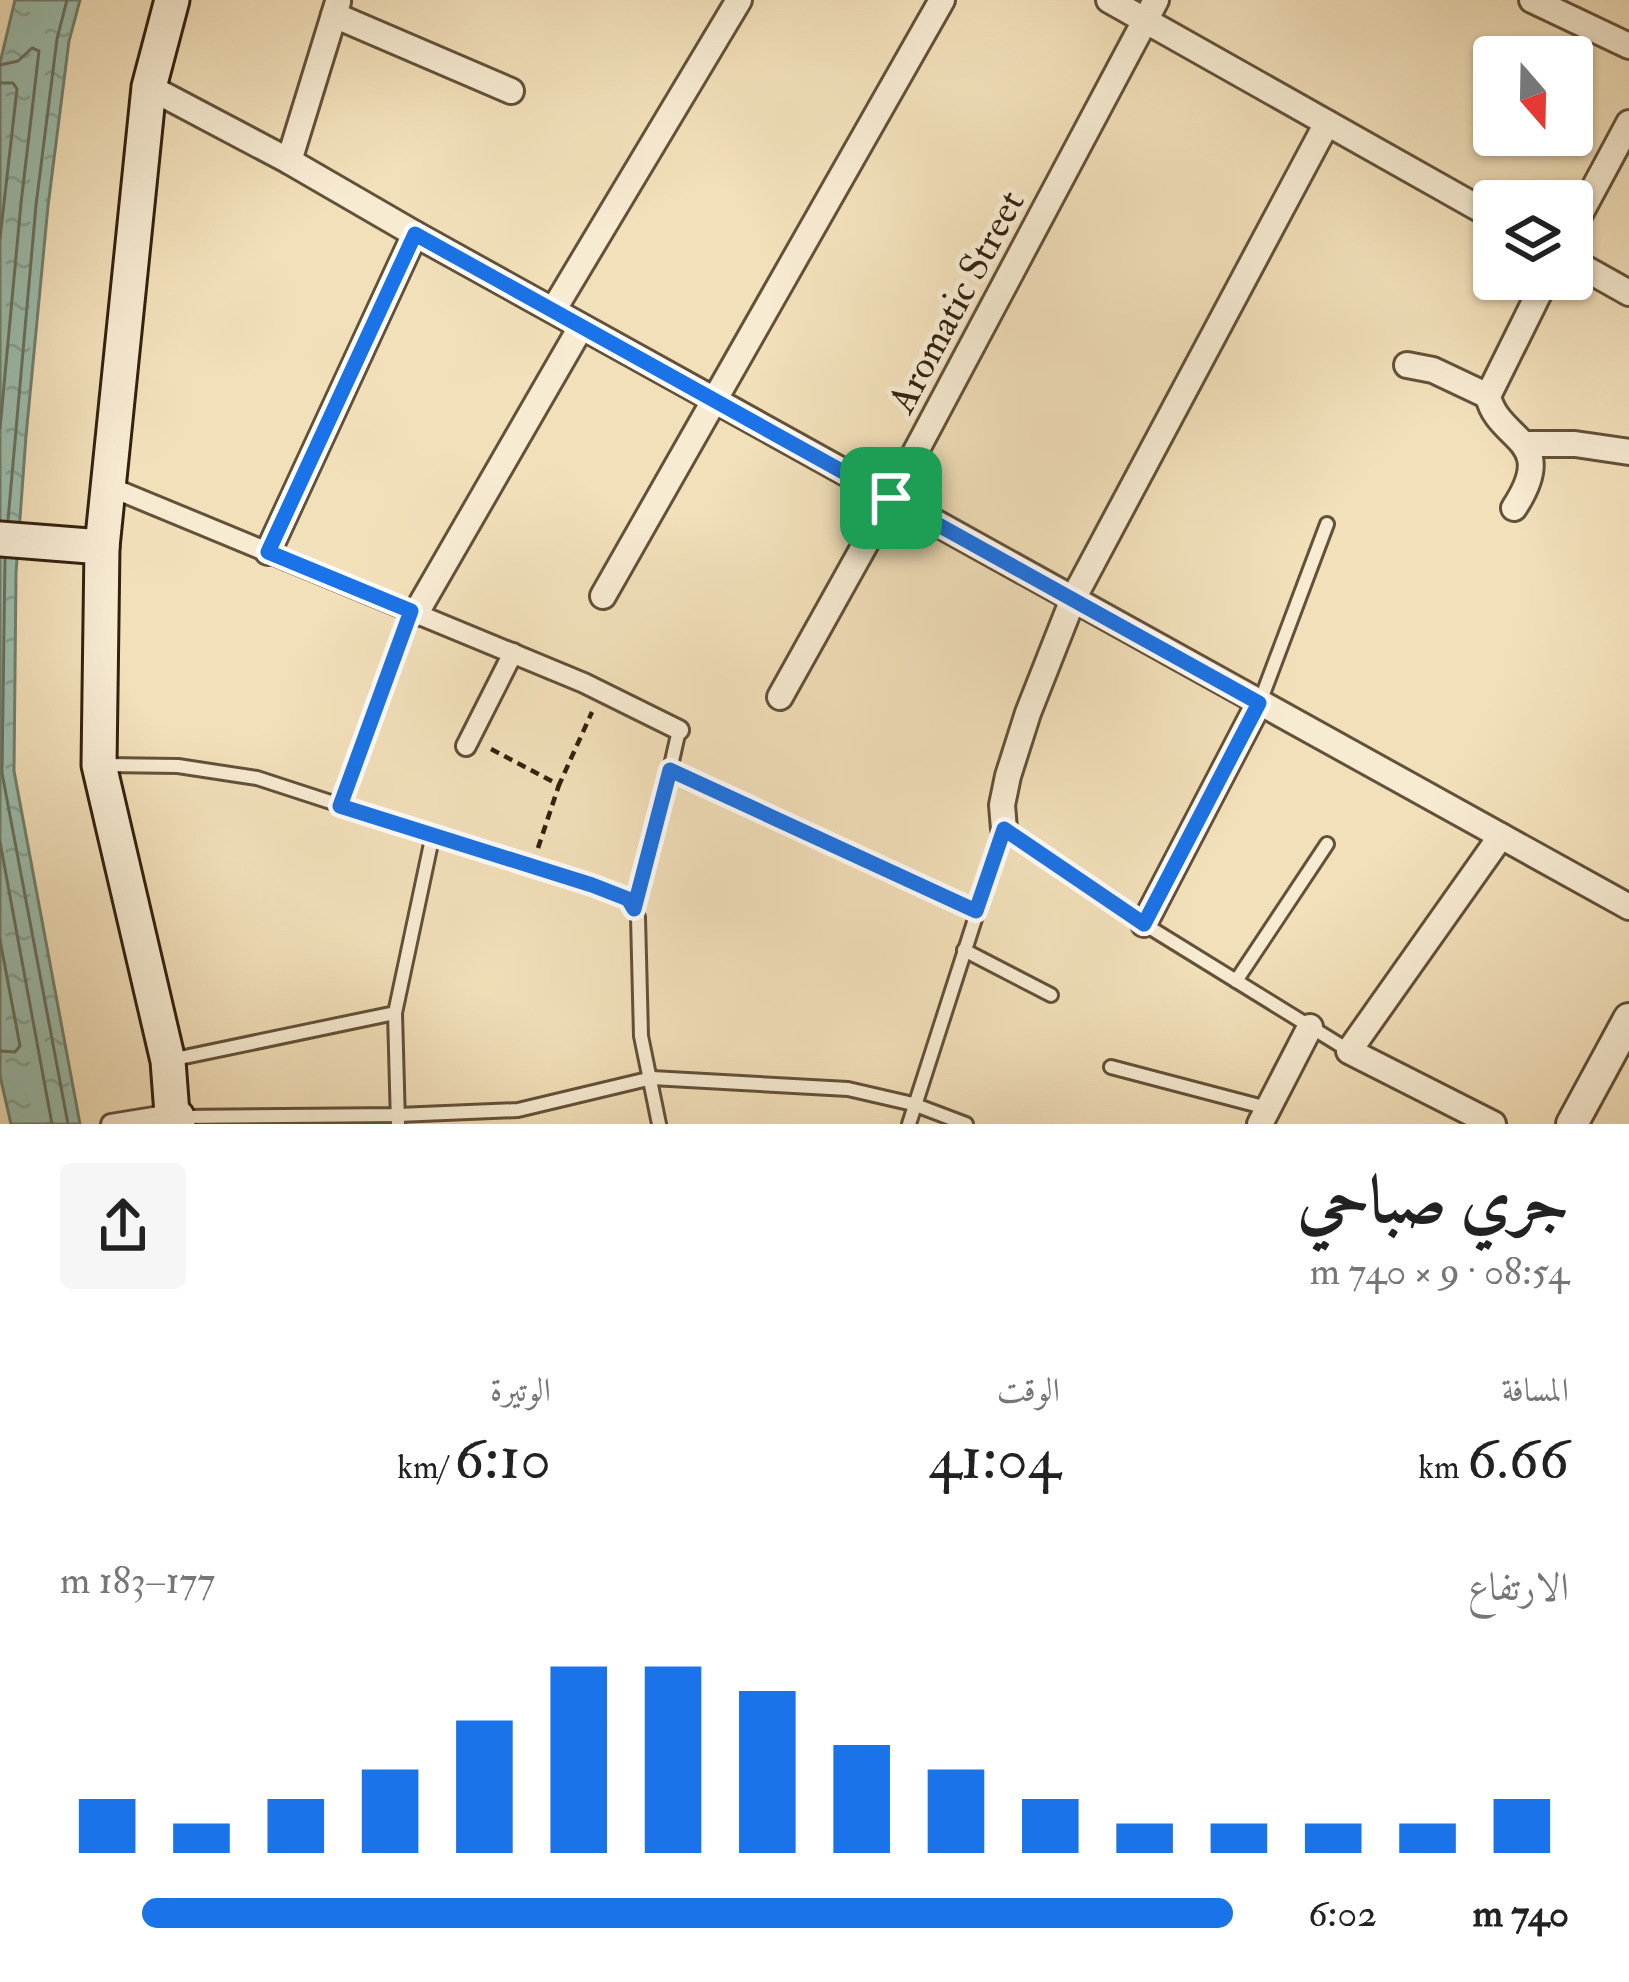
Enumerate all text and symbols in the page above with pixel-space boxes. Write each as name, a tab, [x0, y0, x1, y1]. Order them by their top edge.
north arrow	[1473, 36, 1593, 156]
map controls	[1473, 36, 1593, 300]
button: layers	[1473, 180, 1593, 300]
street label: Aromatic Street	[877, 182, 1035, 422]
pin	[840, 447, 942, 549]
icon: arrive	[858, 465, 924, 531]
text: جري صباحي	[1297, 1160, 1569, 1243]
button: share	[60, 1163, 186, 1289]
text: 08:54 · 9 × 740 m	[1310, 1247, 1569, 1296]
text: الوتيرة	[490, 1370, 551, 1411]
text: الوقت	[997, 1370, 1060, 1411]
text: المسافة	[1502, 1370, 1569, 1411]
text: 6:10	[454, 1422, 551, 1497]
text: 41:04	[928, 1422, 1060, 1497]
text: 6.66	[1467, 1422, 1569, 1497]
text: /km	[397, 1447, 454, 1488]
text: km	[1418, 1447, 1467, 1488]
text: 177–183 m	[60, 1556, 215, 1605]
text: الارتفاع	[1468, 1563, 1569, 1612]
text: 6:02	[1308, 1889, 1377, 1938]
text: 740 m	[1473, 1889, 1569, 1938]

